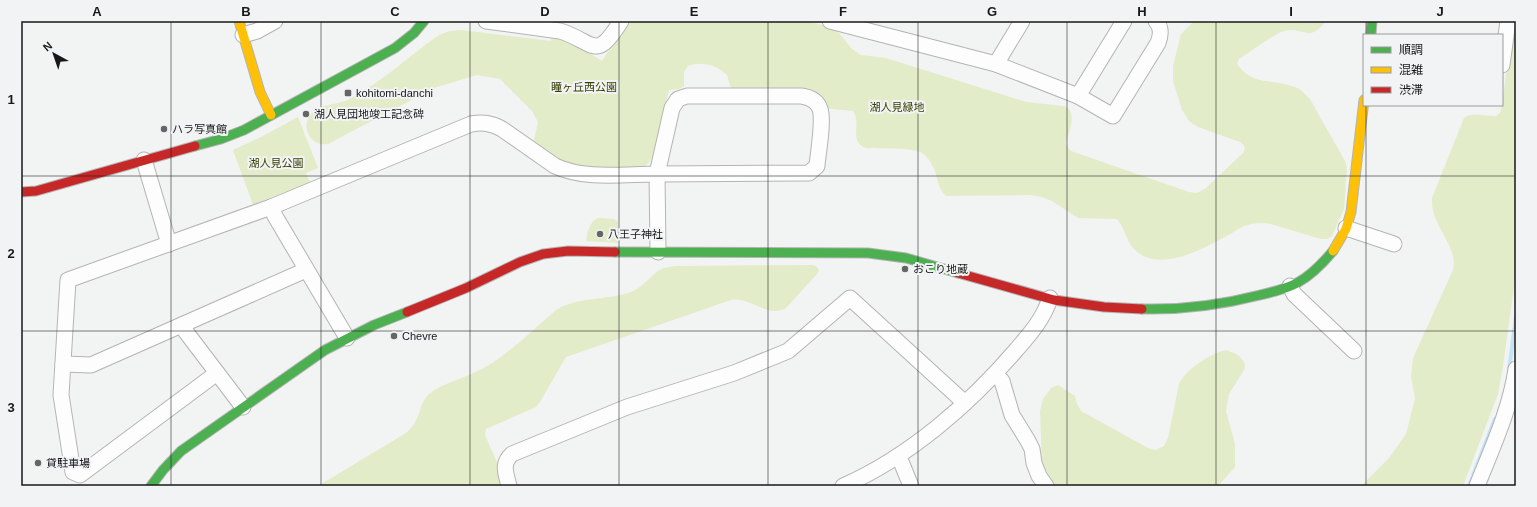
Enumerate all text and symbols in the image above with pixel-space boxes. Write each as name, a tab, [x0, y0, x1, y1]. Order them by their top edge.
text: A	[92, 4, 102, 19]
text: B	[241, 4, 251, 19]
text: C	[390, 4, 400, 19]
text: D	[540, 4, 550, 19]
text: E	[690, 4, 699, 19]
text: F	[839, 4, 847, 19]
text: G	[987, 4, 997, 19]
text: H	[1137, 4, 1147, 19]
text: I	[1289, 4, 1293, 19]
text: J	[1436, 4, 1444, 19]
north arrow	[34, 34, 74, 74]
legend	[1363, 34, 1503, 106]
text: N	[41, 39, 55, 53]
text: 順調	[1399, 43, 1423, 57]
text: 混雑	[1399, 63, 1423, 77]
park label: 瞳ヶ丘西公園	[551, 81, 617, 93]
text: 渋滞	[1399, 83, 1423, 97]
place label: kohitomi-danchi	[356, 87, 433, 99]
marker: kohitomi-danchi	[343, 88, 353, 98]
text: 1	[7, 92, 15, 107]
park label: 湖人見緑地	[870, 101, 925, 113]
place label: 湖人見団地竣工記念碑	[314, 108, 424, 120]
marker: 湖人見団地竣工記念碑	[301, 109, 311, 119]
place label: ハラ写真館	[172, 123, 227, 135]
marker: ハラ写真館	[159, 124, 169, 134]
park label: 湖人見公園	[249, 157, 304, 169]
place label: 八王子神社	[608, 228, 663, 240]
marker: 八王子神社	[595, 229, 605, 239]
text: 2	[7, 246, 15, 261]
place label: おこり地蔵	[913, 263, 968, 275]
marker: おこり地蔵	[900, 264, 910, 274]
place label: Chevre	[402, 330, 437, 342]
marker: Chevre	[389, 331, 399, 341]
text: 3	[7, 400, 15, 415]
place label: 貸駐車場	[46, 457, 90, 469]
marker: 貸駐車場	[33, 458, 43, 468]

